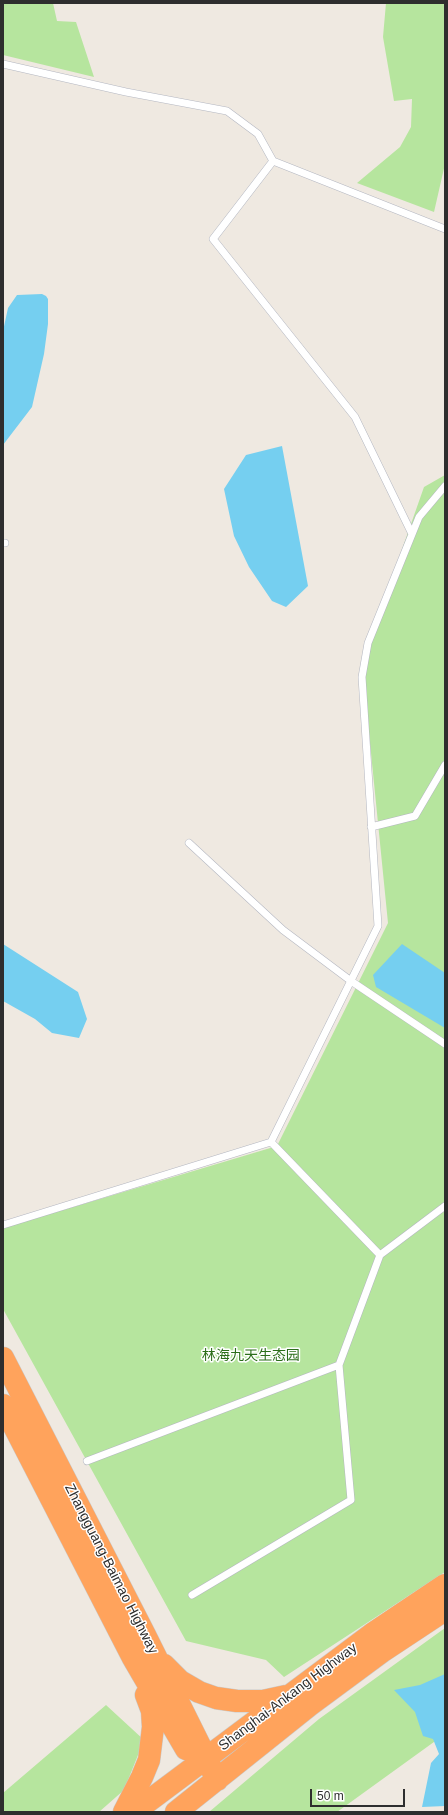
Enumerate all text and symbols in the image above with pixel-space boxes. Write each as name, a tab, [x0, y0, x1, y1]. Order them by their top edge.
park label: 林海九天生态园	[202, 1348, 300, 1364]
street label: Zhangguang-Baimao Highway	[61, 1481, 161, 1657]
street label: Shanghai-Ankang Highway	[216, 1639, 360, 1755]
scale bar	[312, 1781, 407, 1807]
text: 50 m	[317, 1789, 344, 1803]

